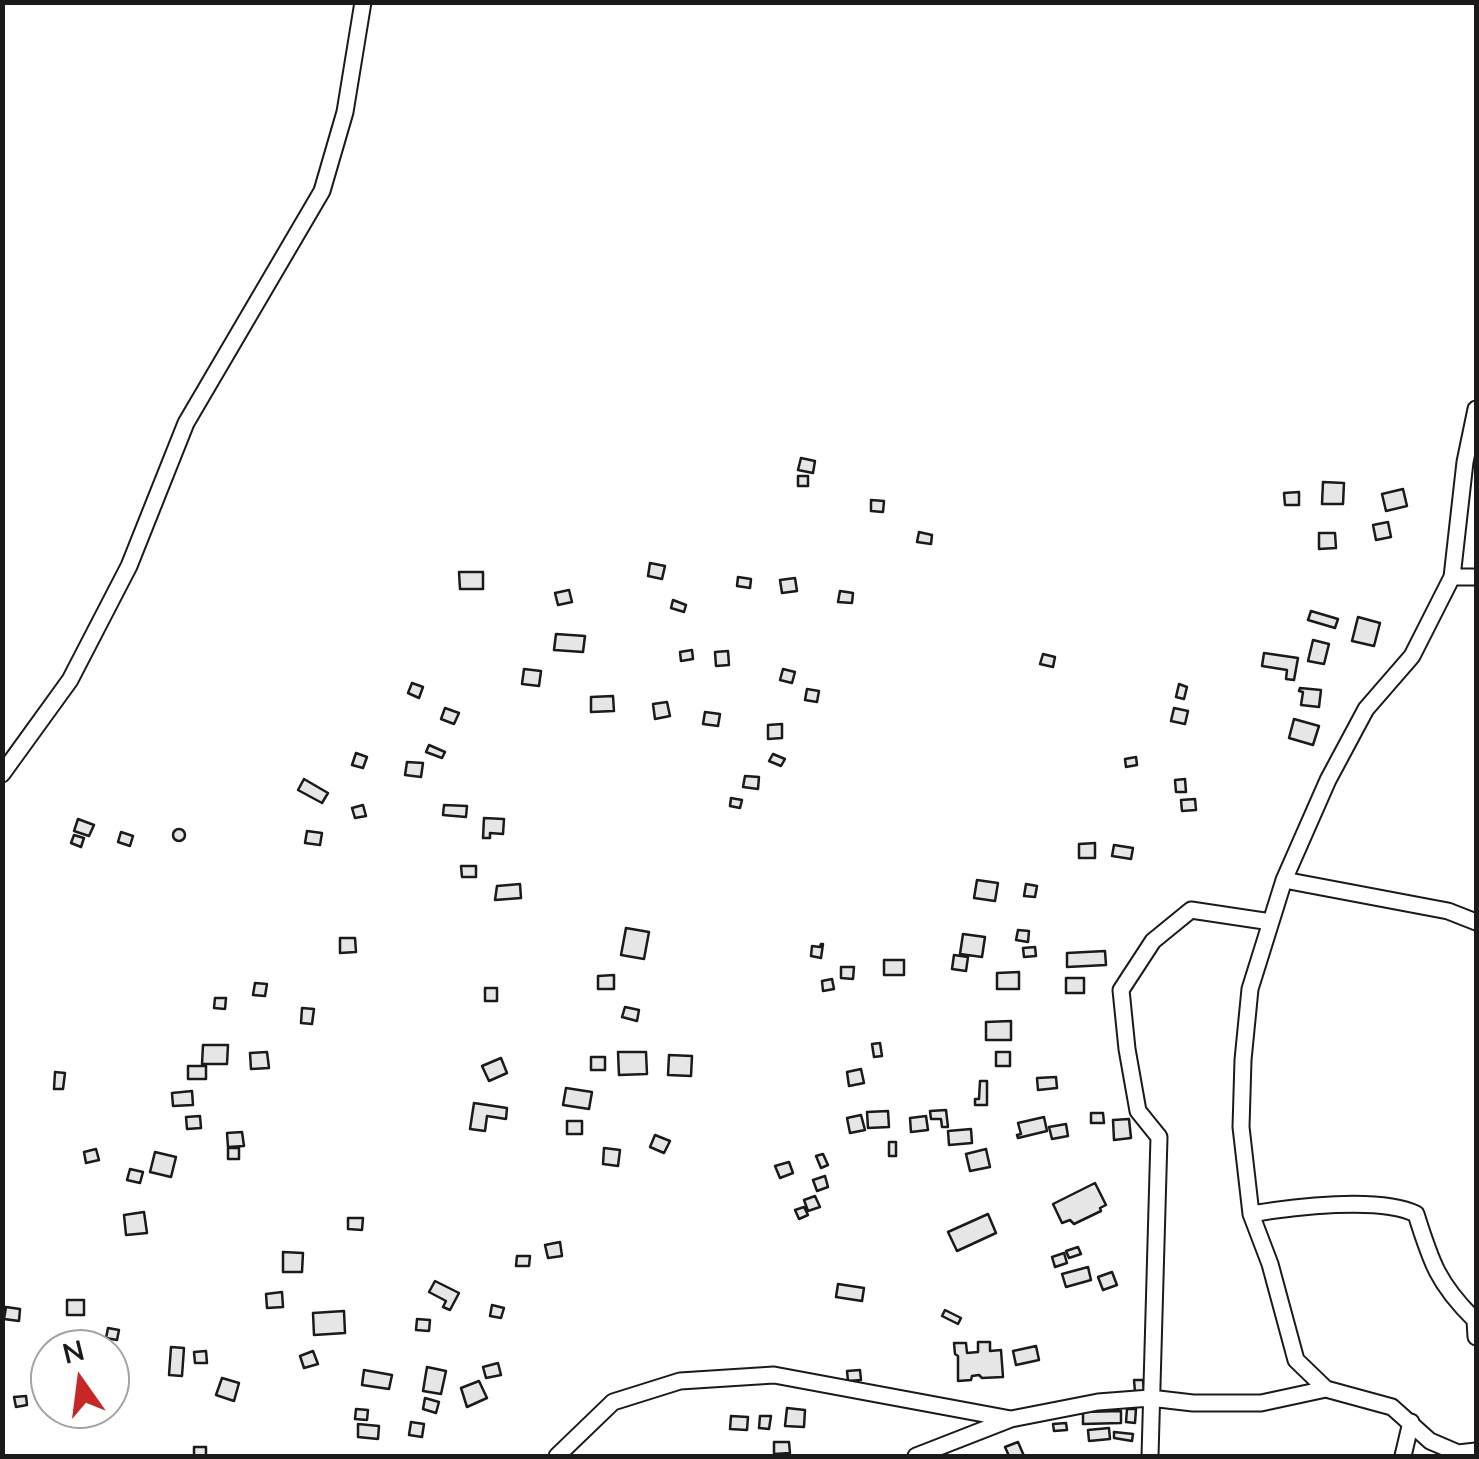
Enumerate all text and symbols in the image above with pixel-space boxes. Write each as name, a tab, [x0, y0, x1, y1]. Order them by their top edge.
north arrow	[30, 1329, 130, 1429]
text: N	[59, 1332, 88, 1371]

